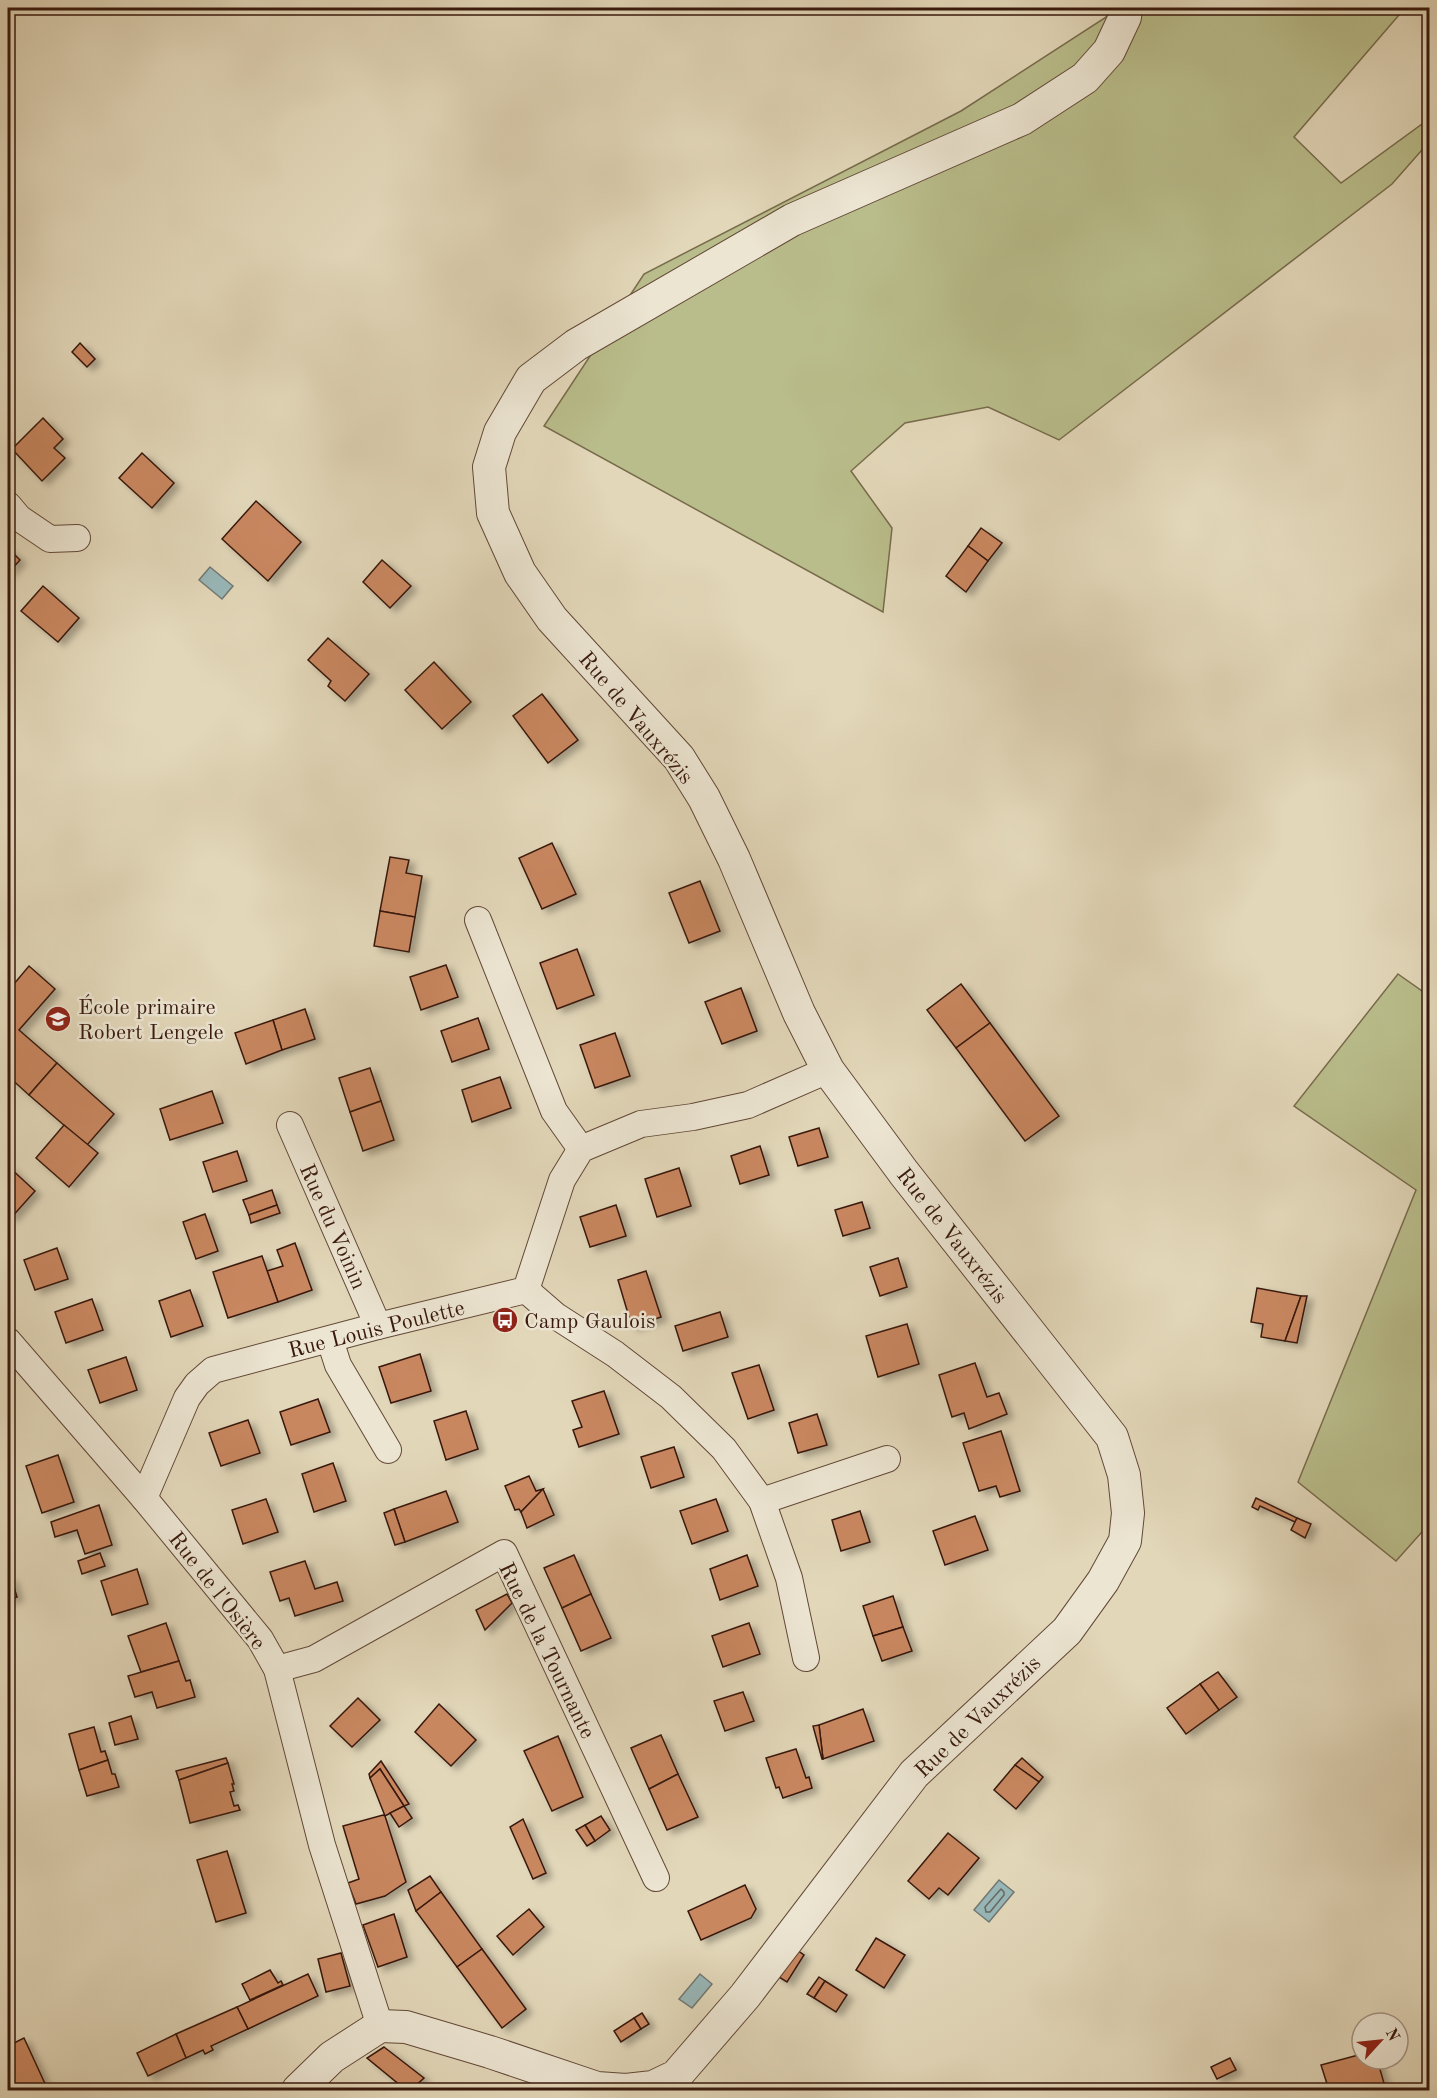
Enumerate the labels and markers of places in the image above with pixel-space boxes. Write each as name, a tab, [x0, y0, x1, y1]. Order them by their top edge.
place label: École primaire Robert Lengele	[78, 994, 224, 1044]
school or university icon: École primaire Robert Lengele	[43, 1004, 73, 1034]
bus stop icon: Camp Gaulois	[490, 1305, 520, 1335]
place label: Camp Gaulois	[524, 1311, 655, 1333]

